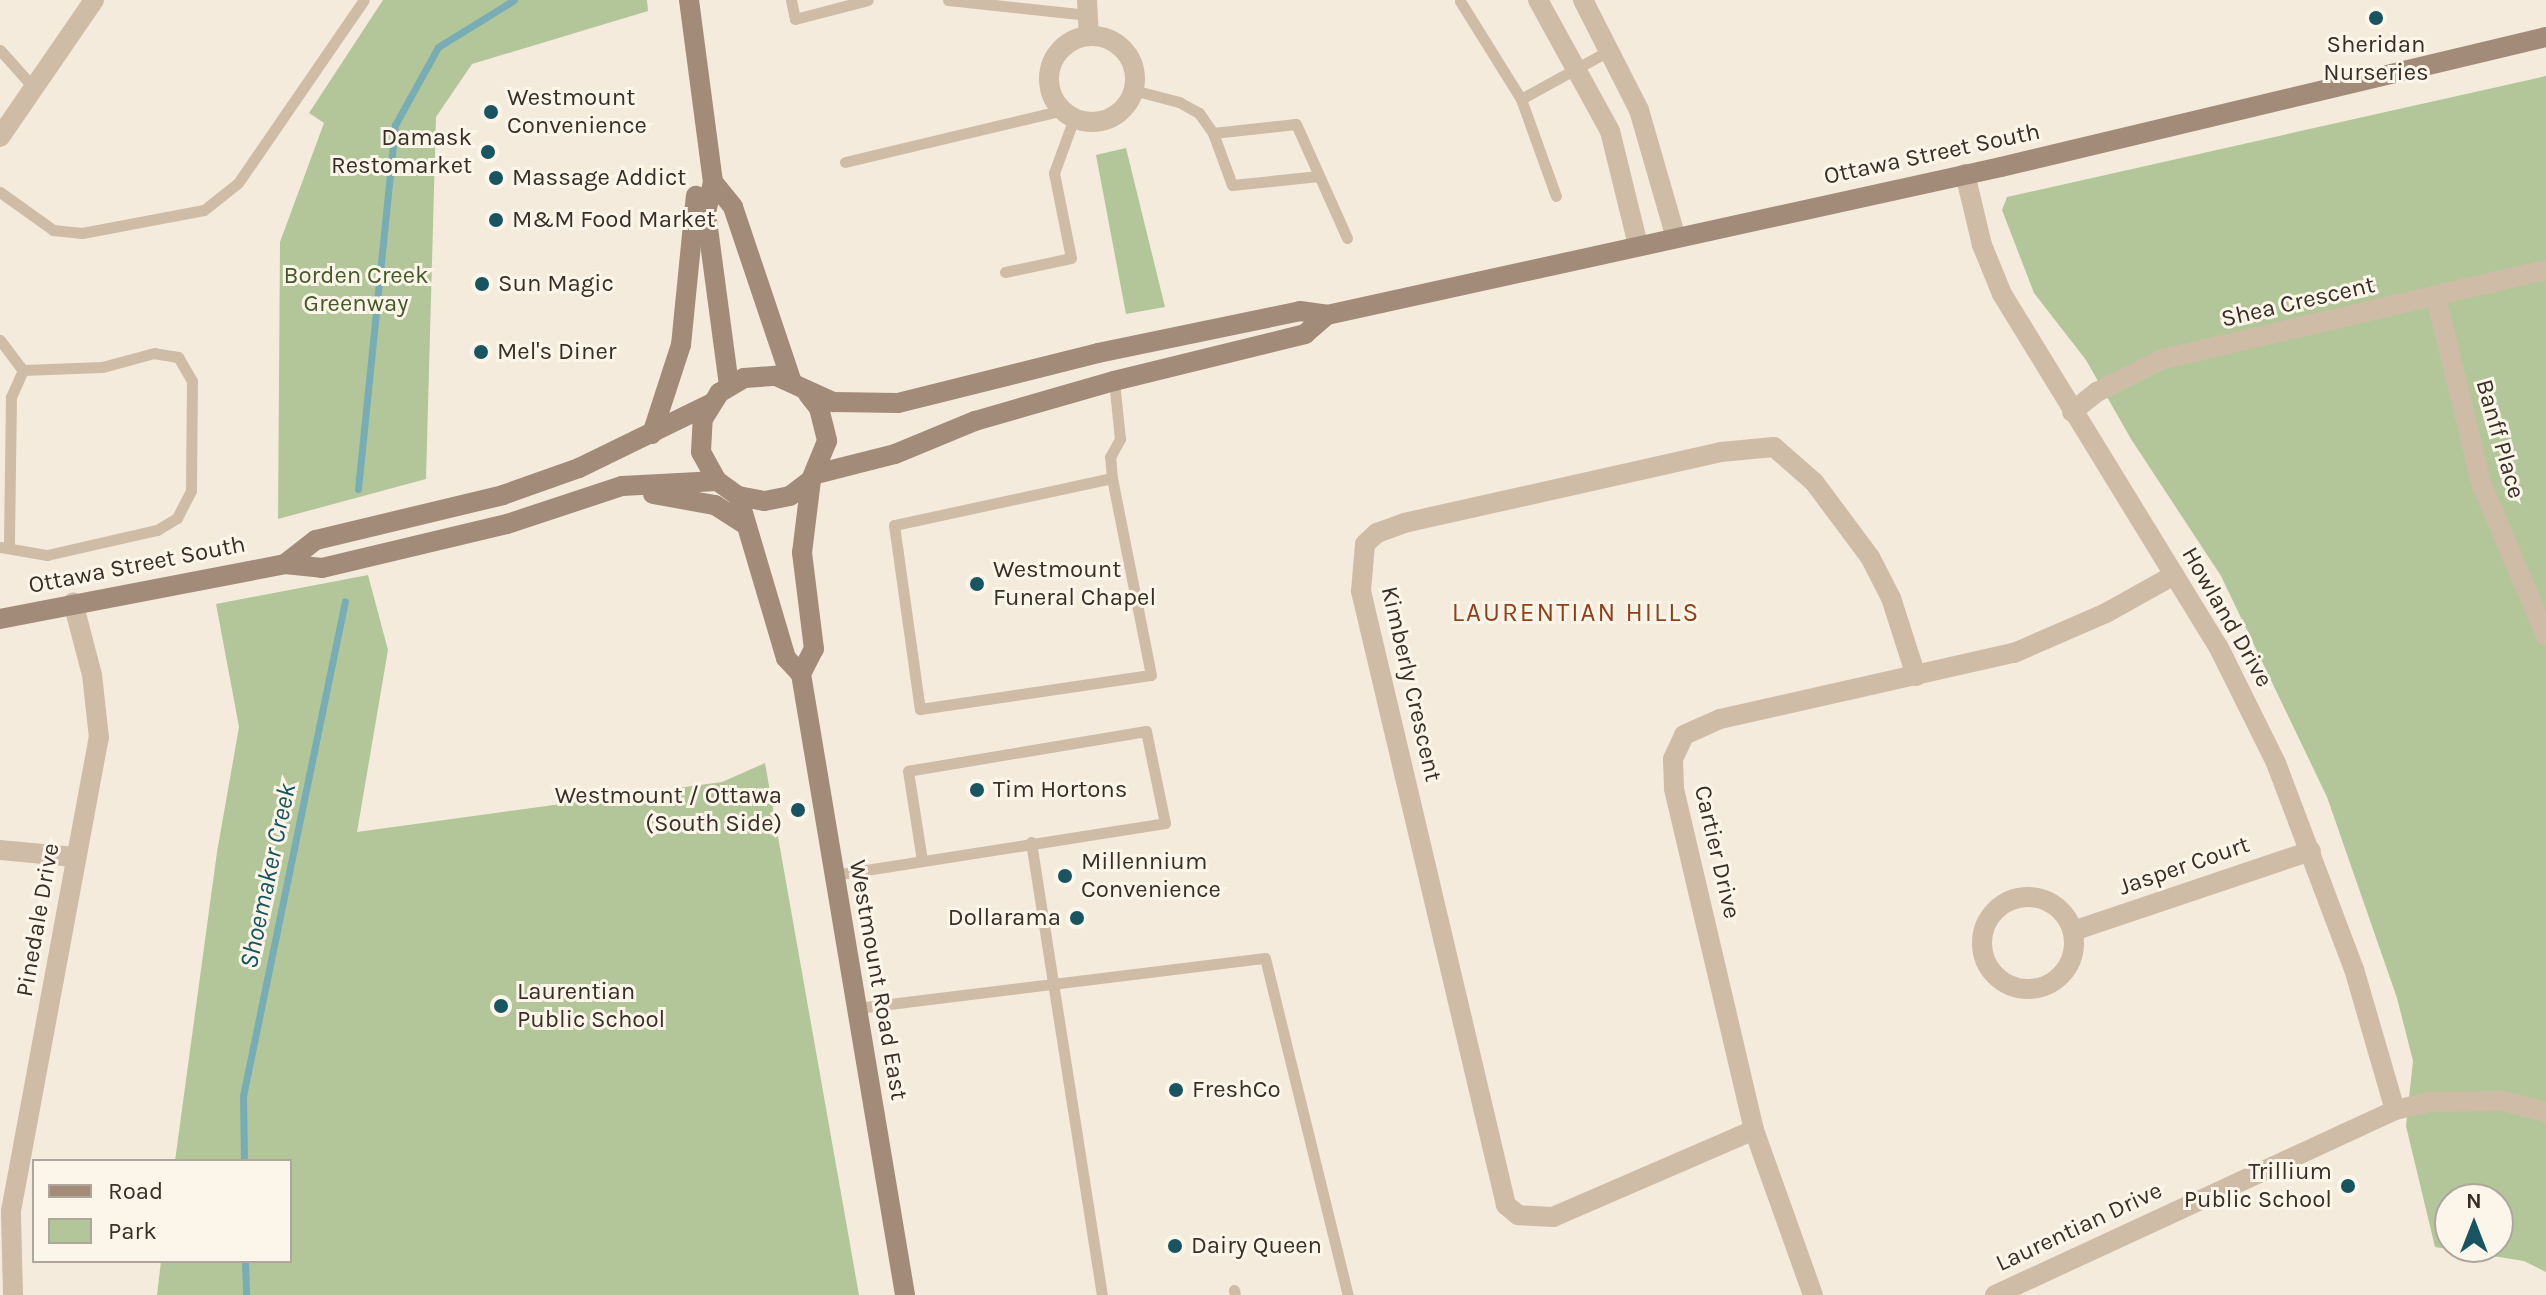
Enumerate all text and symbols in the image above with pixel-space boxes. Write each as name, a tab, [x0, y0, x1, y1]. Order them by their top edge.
marker: Sheridan Nurseries	[2367, 9, 2385, 27]
place label: Sheridan Nurseries	[2323, 31, 2429, 87]
place label: Westmount Convenience	[507, 84, 647, 140]
marker: Westmount Convenience	[482, 103, 500, 121]
street label: Ottawa Street South	[1821, 117, 2043, 191]
place label: Damask Restomarket	[331, 124, 472, 180]
marker: Damask Restomarket	[479, 143, 497, 161]
place label: Massage Addict	[512, 164, 686, 192]
marker: Massage Addict	[487, 169, 505, 187]
place label: M&M Food Market	[512, 206, 715, 234]
marker: M&M Food Market	[487, 211, 505, 229]
park label: Borden Creek Greenway	[284, 262, 428, 318]
place label: Sun Magic	[498, 270, 614, 298]
street label: Shea Crescent	[2218, 270, 2378, 334]
marker: Sun Magic	[473, 275, 491, 293]
place label: Mel's Diner	[497, 338, 616, 366]
marker: Mel's Diner	[472, 343, 490, 361]
street label: Banff Place	[2469, 376, 2531, 502]
street label: Ottawa Street South	[26, 530, 248, 600]
street label: Howland Drive	[2175, 542, 2279, 692]
place label: Westmount Funeral Chapel	[993, 556, 1156, 612]
marker: Westmount Funeral Chapel	[968, 575, 986, 593]
street label: Kimberly Crescent	[1375, 584, 1447, 784]
district label: LAURENTIAN HILLS	[1452, 597, 1700, 629]
place label: Tim Hortons	[993, 776, 1127, 804]
water label: Shoemaker Creek	[233, 781, 303, 971]
marker: Tim Hortons	[968, 781, 986, 799]
place label: Westmount / Ottawa (South Side)	[555, 782, 782, 838]
street label: Cartier Drive	[1688, 783, 1746, 921]
marker: Westmount / Ottawa (South Side)	[789, 801, 807, 819]
street label: Jasper Court	[2115, 830, 2253, 902]
street label: Pinedale Drive	[10, 841, 66, 999]
place label: Millennium Convenience	[1081, 848, 1221, 904]
street label: Westmount Road East	[843, 858, 913, 1102]
marker: Millennium Convenience	[1056, 867, 1074, 885]
place label: Dollarama	[948, 904, 1061, 932]
marker: Dollarama	[1068, 909, 1086, 927]
place label: Laurentian Public School	[517, 978, 665, 1034]
marker: Laurentian Public School	[492, 997, 510, 1015]
place label: FreshCo	[1192, 1076, 1280, 1104]
marker: FreshCo	[1167, 1081, 1185, 1099]
place label: Trillium Public School	[2184, 1158, 2332, 1214]
legend	[32, 1159, 292, 1263]
street label: Laurentian Drive	[1991, 1176, 2167, 1278]
text: Road	[108, 1177, 163, 1205]
marker: Trillium Public School	[2339, 1177, 2357, 1195]
north arrow	[2434, 1183, 2514, 1263]
text: N	[2466, 1188, 2482, 1214]
text: Park	[108, 1217, 157, 1245]
place label: Dairy Queen	[1191, 1232, 1322, 1260]
marker: Dairy Queen	[1166, 1237, 1184, 1255]

